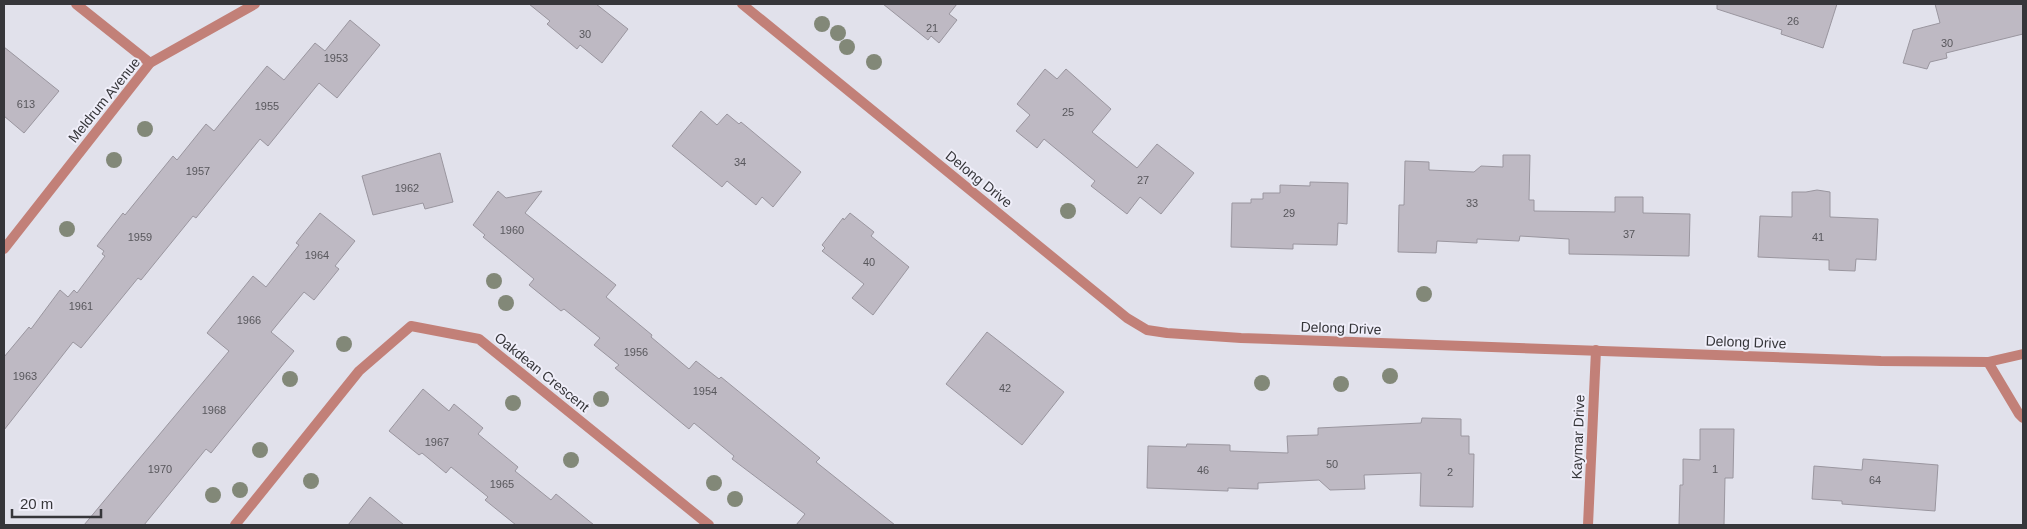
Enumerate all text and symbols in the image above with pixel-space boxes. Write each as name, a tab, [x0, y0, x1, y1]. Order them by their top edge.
house number: 26	[1787, 15, 1799, 27]
house number: 21	[926, 22, 938, 34]
house number: 30	[579, 28, 591, 40]
house number: 30	[1941, 37, 1953, 49]
house number: 1953	[324, 52, 348, 64]
street label: Meldrum Avenue	[65, 54, 143, 146]
house number: 613	[17, 98, 35, 110]
house number: 1955	[255, 100, 279, 112]
house number: 25	[1062, 106, 1074, 118]
street label: Delong Drive	[943, 147, 1016, 211]
house number: 34	[734, 156, 746, 168]
house number: 1957	[186, 165, 210, 177]
house number: 27	[1137, 174, 1149, 186]
house number: 1962	[395, 182, 419, 194]
house number: 33	[1466, 197, 1478, 209]
house number: 29	[1283, 207, 1295, 219]
house number: 1960	[500, 224, 524, 236]
house number: 37	[1623, 228, 1635, 240]
house number: 1959	[128, 231, 152, 243]
house number: 41	[1812, 231, 1824, 243]
house number: 1964	[305, 249, 329, 261]
house number: 40	[863, 256, 875, 268]
house number: 1961	[69, 300, 93, 312]
house number: 1966	[237, 314, 261, 326]
street label: Delong Drive	[1300, 319, 1382, 337]
street label: Oakdean Crescent	[492, 329, 592, 415]
street label: Delong Drive	[1705, 333, 1787, 351]
house number: 1956	[624, 346, 648, 358]
house number: 1963	[13, 370, 37, 382]
house number: 42	[999, 382, 1011, 394]
house number: 1954	[693, 385, 717, 397]
street label: Kaymar Drive	[1569, 394, 1587, 480]
house number: 1968	[202, 404, 226, 416]
house number: 1967	[425, 436, 449, 448]
house number: 50	[1326, 458, 1338, 470]
house number: 1970	[148, 463, 172, 475]
house number: 1	[1712, 463, 1718, 475]
house number: 46	[1197, 464, 1209, 476]
house number: 2	[1447, 466, 1453, 478]
house number: 64	[1869, 474, 1881, 486]
house number: 1965	[490, 478, 514, 490]
scale bar	[12, 486, 101, 518]
text: 20 m	[20, 495, 53, 512]

